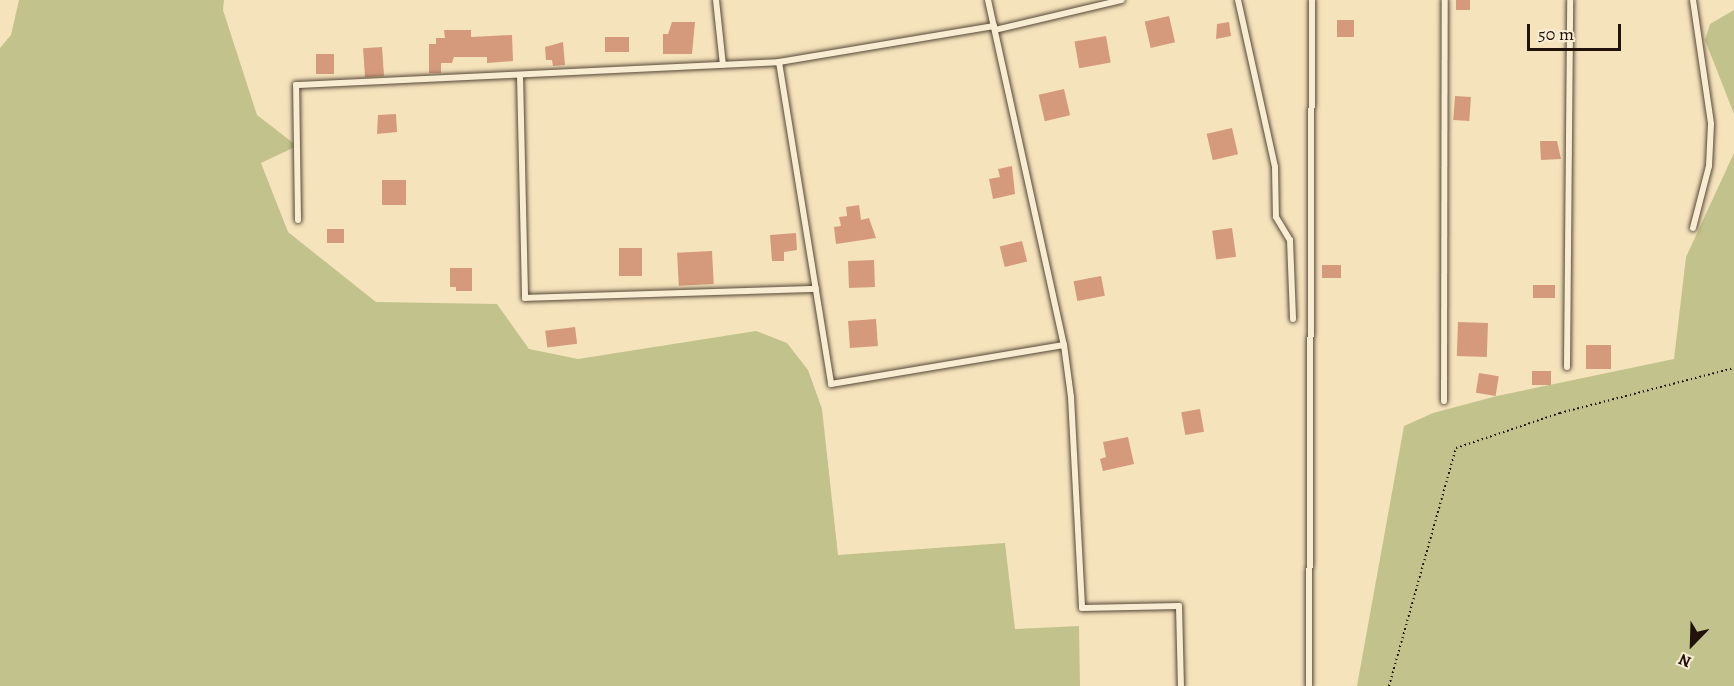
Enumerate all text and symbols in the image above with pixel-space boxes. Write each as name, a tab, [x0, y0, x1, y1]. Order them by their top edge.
scale bar	[1530, 12, 1624, 50]
text: 50 m	[1538, 22, 1574, 46]
north arrow	[1662, 614, 1722, 674]
text: N	[1675, 648, 1695, 673]

